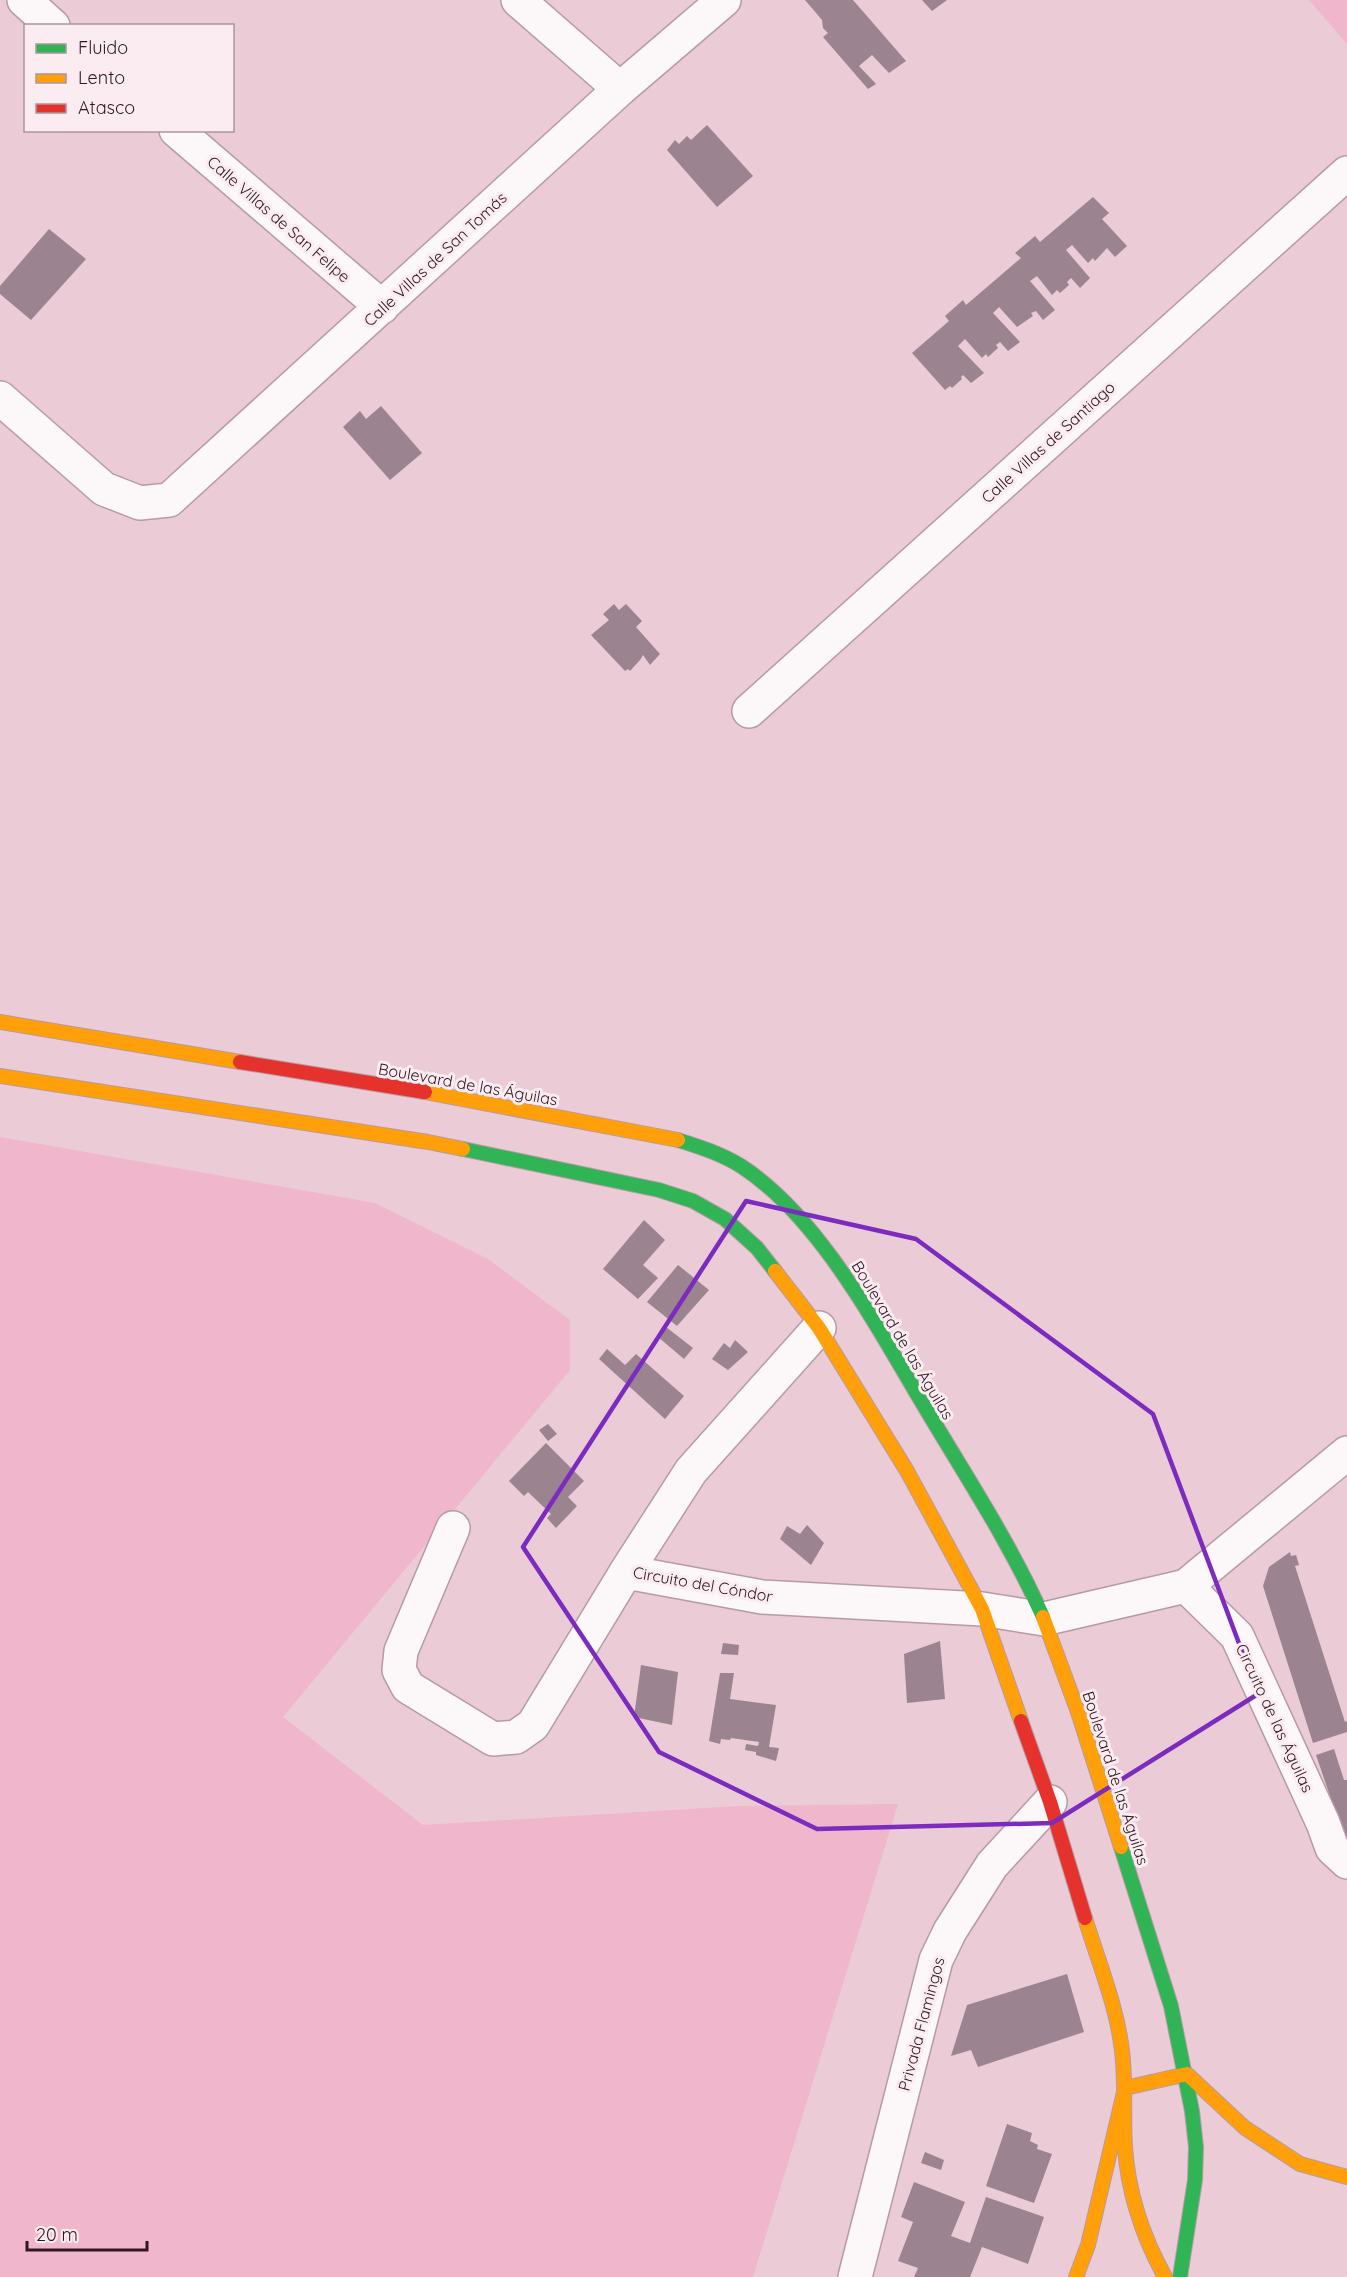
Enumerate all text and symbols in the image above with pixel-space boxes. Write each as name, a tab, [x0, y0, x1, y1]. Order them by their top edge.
legend	[24, 24, 234, 132]
text: Fluido	[78, 36, 128, 59]
text: Lento	[78, 66, 125, 89]
text: Atasco	[78, 96, 135, 119]
street label: Calle Villas de San Felipe	[203, 151, 355, 287]
street label: Calle Villas de San Tomás	[359, 187, 511, 331]
street label: Calle Villas de Santiago	[977, 377, 1119, 507]
street label: Boulevard de las Águilas	[377, 1058, 559, 1110]
street label: Boulevard de las Águilas	[848, 1257, 958, 1423]
street label: Circuito del Cóndor	[632, 1562, 774, 1606]
street label: Circuito de las Águilas	[1232, 1640, 1318, 1796]
street label: Boulevard de las Águilas	[1078, 1689, 1154, 1867]
street label: Privada Flamingos	[894, 1955, 948, 2093]
scale bar	[27, 2214, 147, 2252]
text: 20 m	[36, 2223, 78, 2246]

